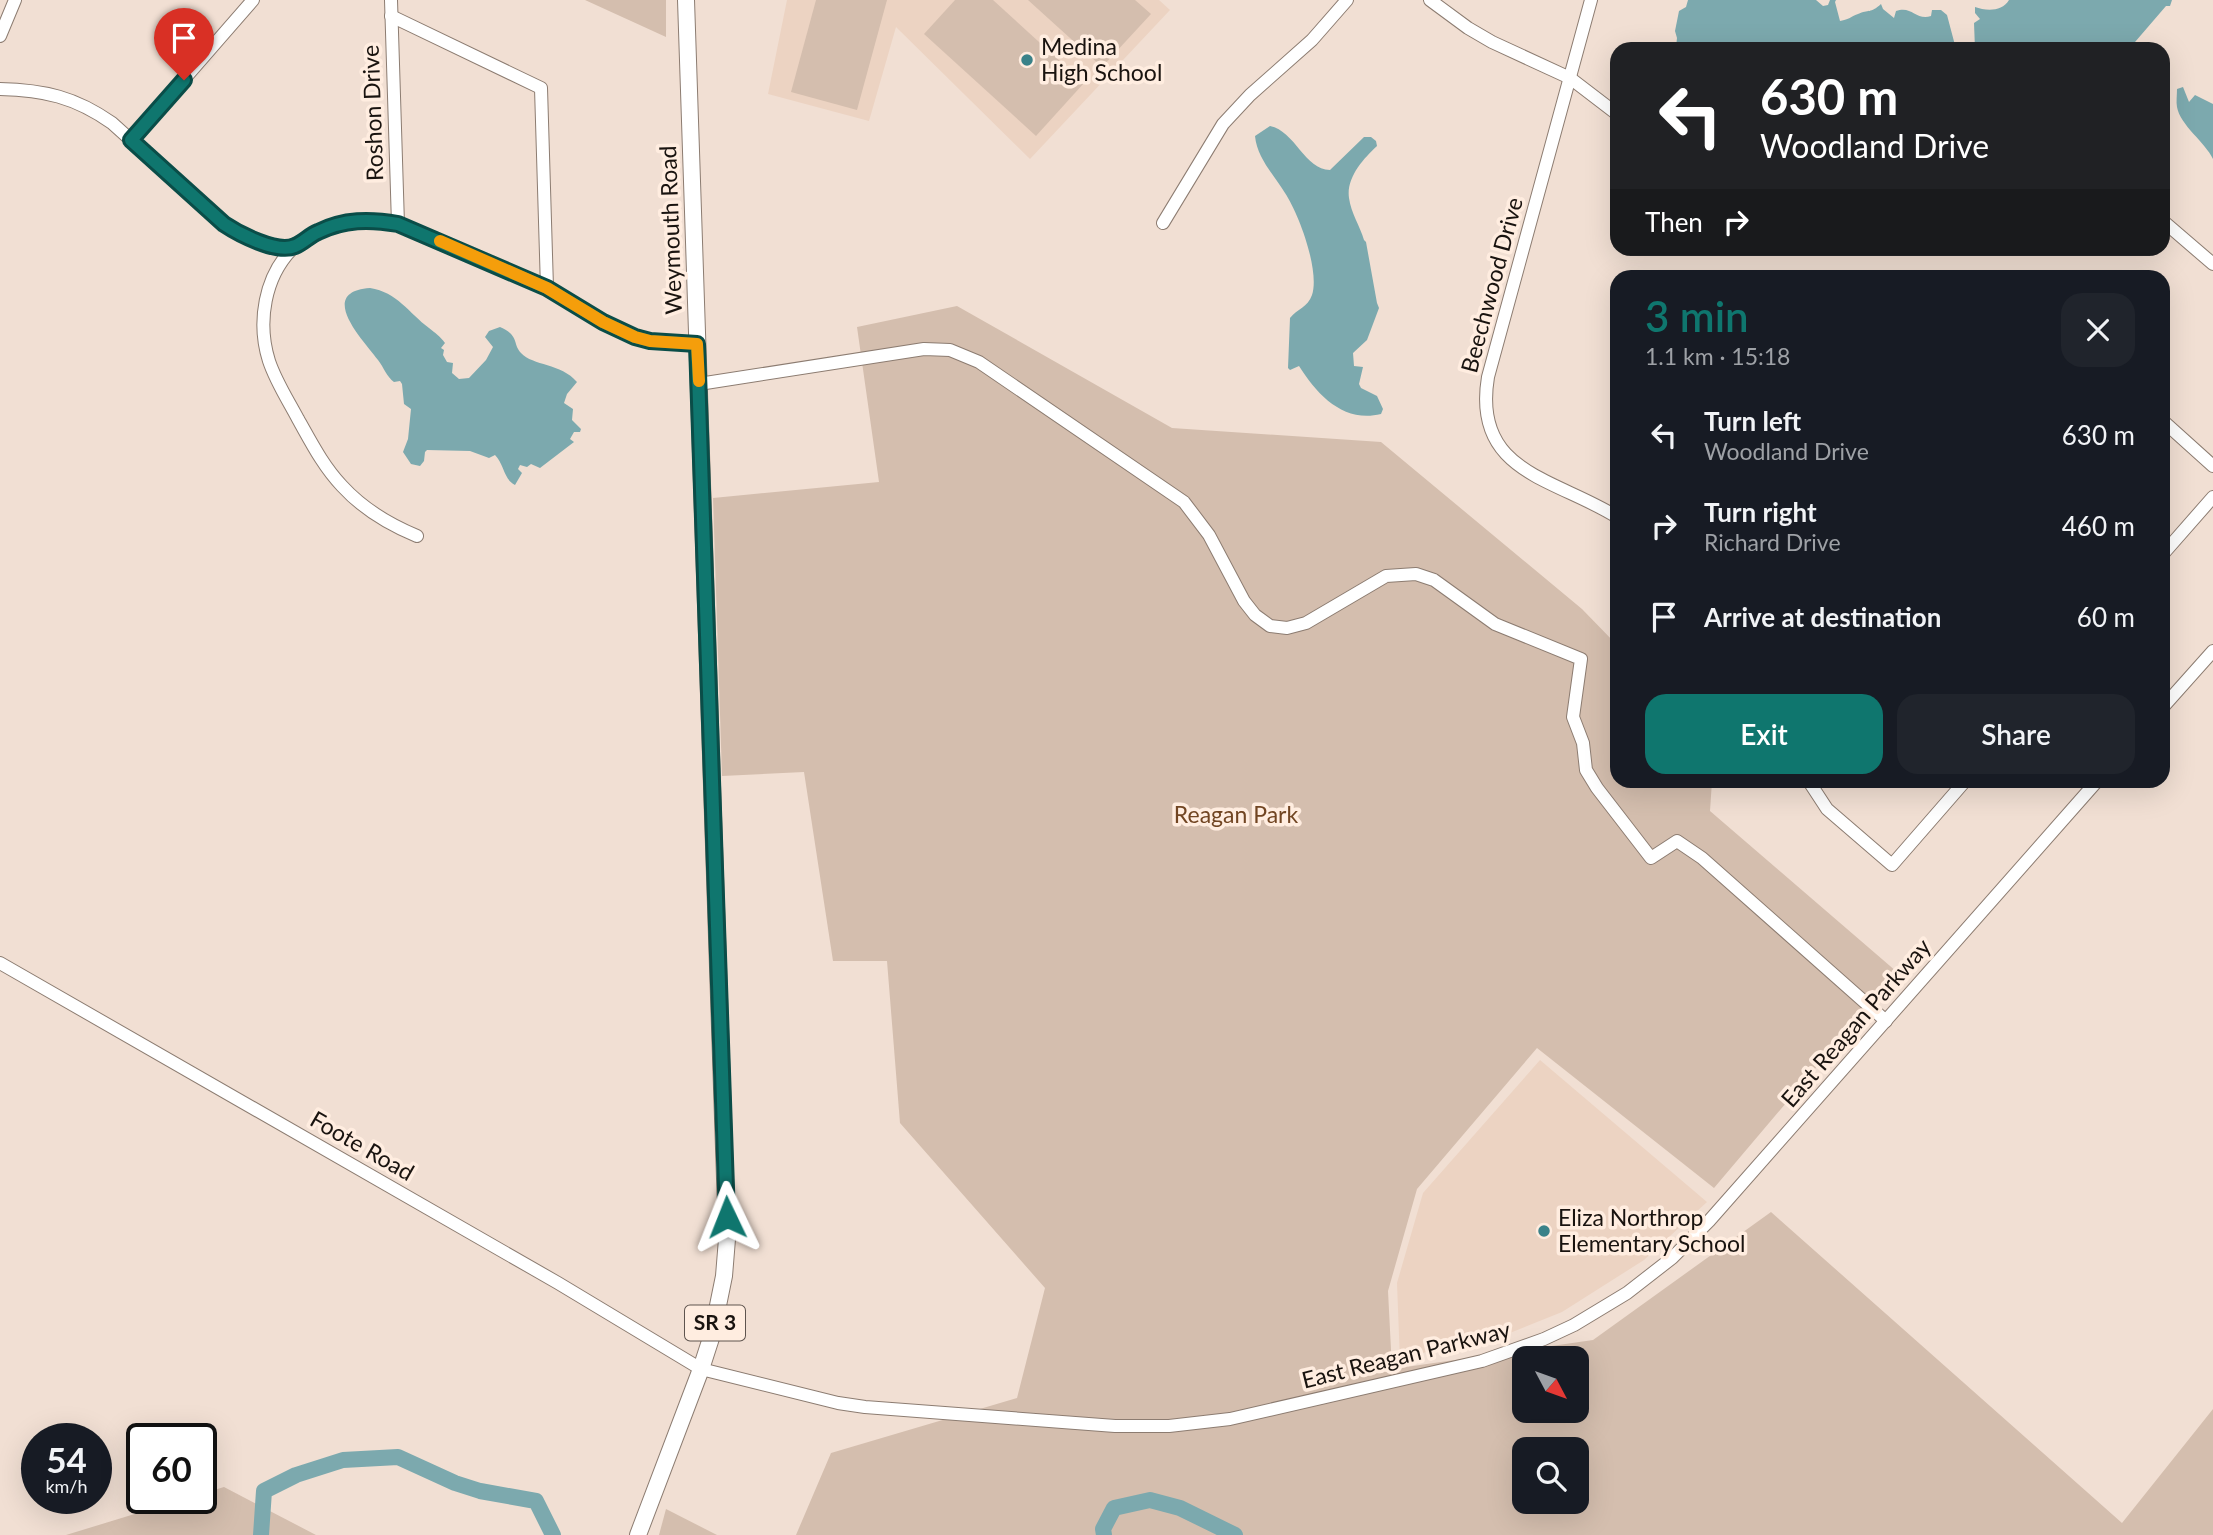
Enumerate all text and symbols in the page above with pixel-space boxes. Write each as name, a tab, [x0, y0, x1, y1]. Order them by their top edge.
pin	[154, 8, 214, 80]
icon: arrive	[165, 19, 203, 57]
place label: Medina High School	[1041, 32, 1162, 86]
street label: Roshon Drive	[356, 45, 388, 182]
marker: Medina High School	[1019, 52, 1035, 68]
text: 630 m	[1760, 67, 1898, 125]
icon: left	[1645, 70, 1736, 161]
text: Woodland Drive	[1760, 126, 1989, 165]
street label: Weymouth Road	[653, 145, 687, 315]
street label: Beechwood Drive	[1454, 194, 1528, 375]
icon: right	[1717, 203, 1755, 241]
text: Then	[1645, 206, 1703, 238]
text: 3 min	[1645, 291, 1749, 341]
button: close	[2061, 293, 2135, 367]
text: 1.1 km · 15:18	[1645, 342, 1790, 370]
text: Turn left	[1704, 405, 1801, 437]
icon: left	[1645, 416, 1683, 454]
text: 630 m	[2062, 419, 2135, 451]
text: Woodland Drive	[1704, 437, 1869, 465]
text: Turn right	[1704, 496, 1817, 528]
icon: right	[1645, 507, 1683, 545]
text: 460 m	[2062, 510, 2135, 542]
text: Richard Drive	[1704, 528, 1841, 556]
icon: arrive	[1645, 598, 1683, 636]
text: Arrive at destination	[1704, 601, 1941, 633]
text: 60 m	[2077, 601, 2135, 633]
button: Exit	[1645, 694, 1883, 774]
button: Share	[1897, 694, 2135, 774]
park label: Reagan Park	[1174, 800, 1298, 828]
street label: East Reagan Parkway	[1775, 932, 1936, 1112]
street label: Foote Road	[306, 1104, 419, 1186]
position arrow	[690, 1180, 764, 1254]
place label: Eliza Northrop Elementary School	[1558, 1203, 1745, 1257]
marker: Eliza Northrop Elementary School	[1536, 1223, 1552, 1239]
road number: SR 3	[685, 1306, 745, 1340]
street label: East Reagan Parkway	[1299, 1315, 1513, 1393]
north arrow	[1512, 1346, 1589, 1423]
map controls	[1512, 1346, 1589, 1514]
speed limit sign: 60	[126, 1423, 217, 1514]
button: search	[1512, 1437, 1589, 1514]
text: 54	[46, 1438, 87, 1480]
text: km/h	[45, 1475, 88, 1497]

